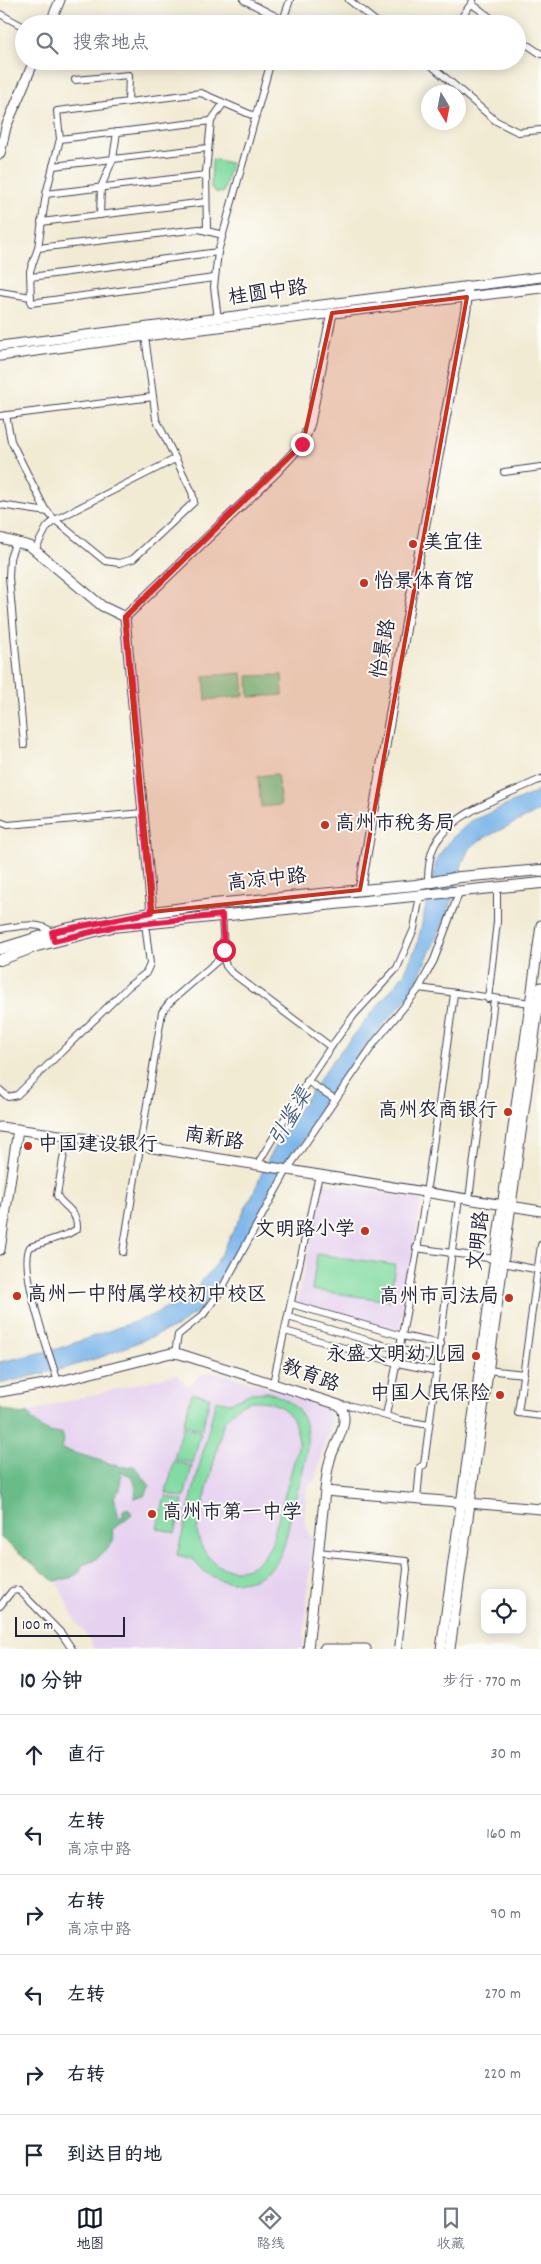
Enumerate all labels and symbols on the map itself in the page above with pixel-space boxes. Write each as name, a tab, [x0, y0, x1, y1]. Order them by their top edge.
north arrow	[421, 85, 466, 130]
street label: 桂圆中路	[226, 274, 311, 313]
route end	[291, 433, 314, 456]
place label: 美宜佳	[423, 530, 483, 558]
marker: 美宜佳	[407, 538, 419, 550]
place label: 怡景体育馆	[374, 569, 474, 597]
marker: 怡景体育馆	[358, 577, 370, 589]
street label: 怡景路	[366, 616, 404, 681]
place label: 高州市税务局	[335, 811, 455, 839]
marker: 高州市税务局	[319, 819, 331, 831]
street label: 高凉中路	[226, 863, 309, 899]
route start	[213, 939, 236, 962]
water label: 引鉴渠	[263, 1082, 322, 1153]
place label: 高州农商银行	[378, 1098, 498, 1126]
marker: 高州农商银行	[502, 1106, 514, 1118]
street label: 南新路	[182, 1121, 247, 1159]
place label: 中国建设银行	[38, 1132, 158, 1160]
marker: 中国建设银行	[22, 1140, 34, 1152]
street label: 文明路	[462, 1209, 498, 1272]
place label: 文明路小学	[255, 1217, 355, 1245]
marker: 文明路小学	[359, 1225, 371, 1237]
place label: 高州一中附属学校初中校区	[27, 1282, 267, 1310]
place label: 高州市司法局	[379, 1284, 499, 1312]
marker: 高州一中附属学校初中校区	[11, 1290, 23, 1302]
marker: 高州市司法局	[503, 1292, 515, 1304]
place label: 永盛文明幼儿园	[326, 1342, 466, 1370]
marker: 永盛文明幼儿园	[470, 1350, 482, 1362]
street label: 教育路	[277, 1354, 344, 1401]
place label: 中国人民保险	[370, 1381, 490, 1409]
marker: 中国人民保险	[494, 1389, 506, 1401]
place label: 高州市第一中学	[162, 1500, 302, 1528]
marker: 高州市第一中学	[146, 1508, 158, 1520]
scale bar	[15, 1614, 125, 1637]

